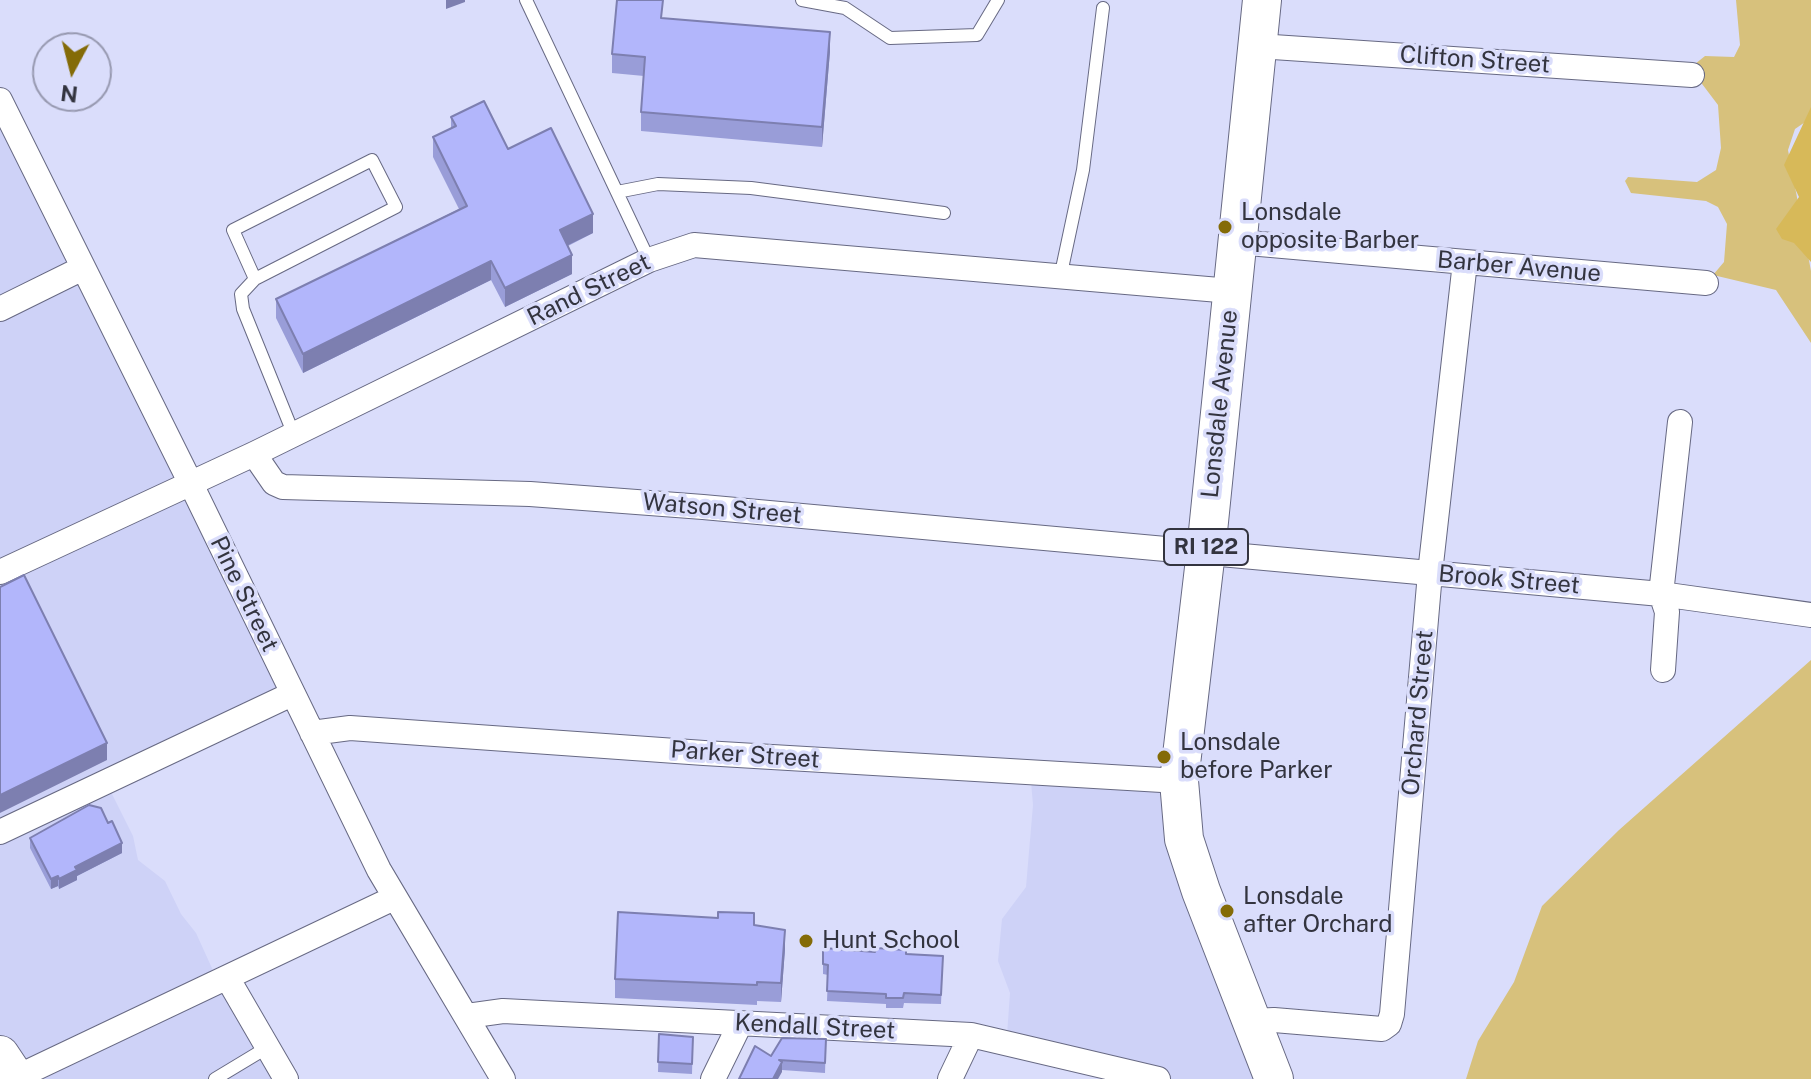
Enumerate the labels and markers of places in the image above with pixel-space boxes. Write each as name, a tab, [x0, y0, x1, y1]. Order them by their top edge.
place label: Lonsdale opposite Barber	[1241, 199, 1419, 255]
marker: Lonsdale opposite Barber	[1216, 218, 1234, 236]
place label: Lonsdale before Parker	[1180, 729, 1333, 785]
marker: Lonsdale before Parker	[1155, 748, 1173, 766]
place label: Lonsdale after Orchard	[1243, 883, 1393, 939]
marker: Lonsdale after Orchard	[1218, 902, 1236, 920]
place label: Hunt School	[822, 927, 960, 955]
marker: Hunt School	[797, 932, 815, 950]

